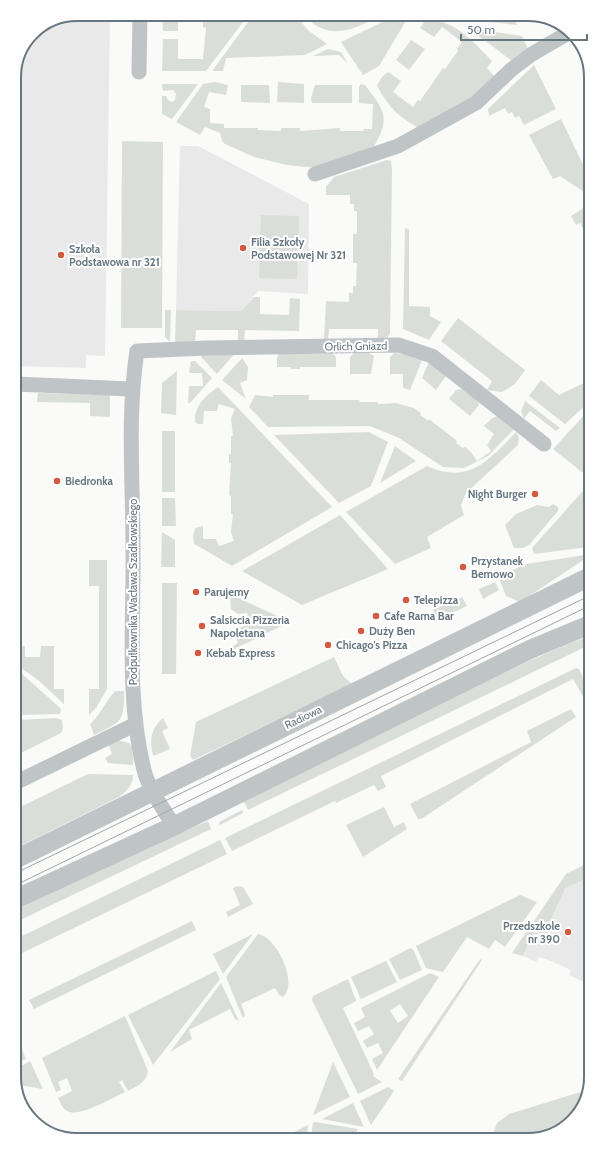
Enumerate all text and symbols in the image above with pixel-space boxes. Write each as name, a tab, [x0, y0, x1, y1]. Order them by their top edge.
scale bar	[461, 16, 587, 42]
text: 50 m	[467, 22, 495, 37]
place label: Filia Szkoły Podstawowej Nr 321	[251, 235, 346, 262]
place label: Szkoła Podstawowa nr 321	[69, 242, 160, 269]
marker: Filia Szkoły Podstawowej Nr 321	[238, 243, 248, 253]
marker: Szkoła Podstawowa nr 321	[56, 250, 66, 260]
street label: Orlich Gniazd	[325, 338, 387, 354]
place label: Biedronka	[65, 474, 114, 488]
marker: Biedronka	[52, 476, 62, 486]
place label: Night Burger	[468, 487, 527, 501]
marker: Night Burger	[530, 489, 540, 499]
street label: Podpułkownika Wacława Szadkowskiego	[126, 499, 140, 685]
place label: Przystanek Bemowo	[471, 554, 524, 581]
marker: Przystanek Bemowo	[458, 562, 468, 572]
place label: Parujemy	[204, 585, 249, 599]
marker: Parujemy	[191, 587, 201, 597]
place label: Telepizza	[414, 593, 459, 607]
marker: Telepizza	[401, 595, 411, 605]
place label: Cafe Rama Bar	[384, 609, 454, 623]
marker: Cafe Rama Bar	[371, 611, 381, 621]
place label: Salsiccia Pizzeria Napoletana	[210, 613, 290, 640]
marker: Salsiccia Pizzeria Napoletana	[197, 621, 207, 631]
place label: Duży Ben	[369, 624, 415, 638]
marker: Duży Ben	[356, 626, 366, 636]
place label: Chicago's Pizza	[336, 638, 408, 652]
marker: Chicago's Pizza	[323, 640, 333, 650]
place label: Kebab Express	[206, 646, 275, 660]
marker: Kebab Express	[193, 648, 203, 658]
street label: Radiowa	[282, 702, 324, 732]
place label: Przedszkole nr 390	[503, 919, 560, 946]
marker: Przedszkole nr 390	[563, 927, 573, 937]

